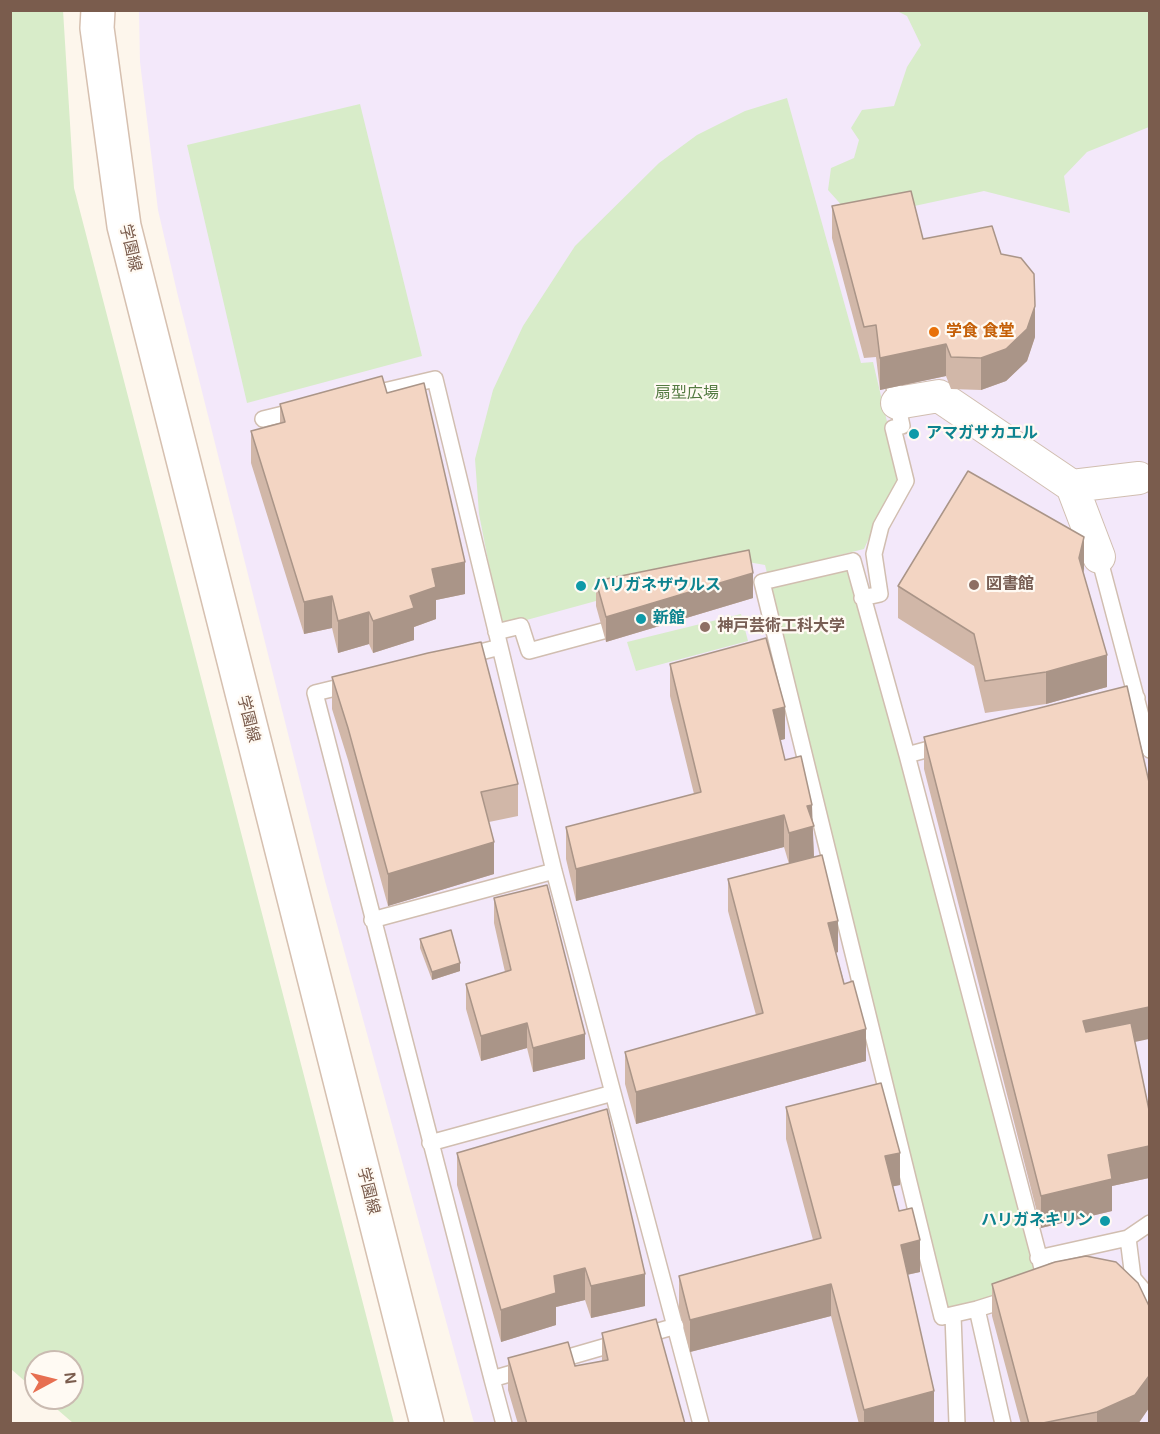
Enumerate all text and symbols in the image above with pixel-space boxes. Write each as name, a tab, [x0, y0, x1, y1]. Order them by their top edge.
street label: 学園線	[115, 222, 145, 274]
place label: 学食 食堂	[946, 322, 1014, 342]
marker: 学食 食堂	[927, 325, 941, 339]
park label: 扇型広場	[655, 384, 719, 404]
place label: アマガサカエル	[926, 424, 1038, 444]
marker: アマガサカエル	[907, 427, 921, 441]
place label: 図書館	[986, 575, 1034, 595]
place label: ハリガネザウルス	[593, 576, 721, 596]
marker: 図書館	[967, 578, 981, 592]
marker: ハリガネザウルス	[574, 579, 588, 593]
place label: 新館	[653, 609, 685, 629]
marker: 新館	[634, 612, 648, 626]
place label: 神戸芸術工科大学	[717, 617, 845, 637]
marker: 神戸芸術工科大学	[698, 620, 712, 634]
street label: 学園線	[233, 693, 263, 745]
street label: 学園線	[353, 1165, 383, 1217]
place label: ハリガネキリン	[981, 1211, 1093, 1231]
marker: ハリガネキリン	[1098, 1214, 1112, 1228]
north arrow	[24, 1350, 84, 1410]
text: N	[61, 1371, 80, 1385]

